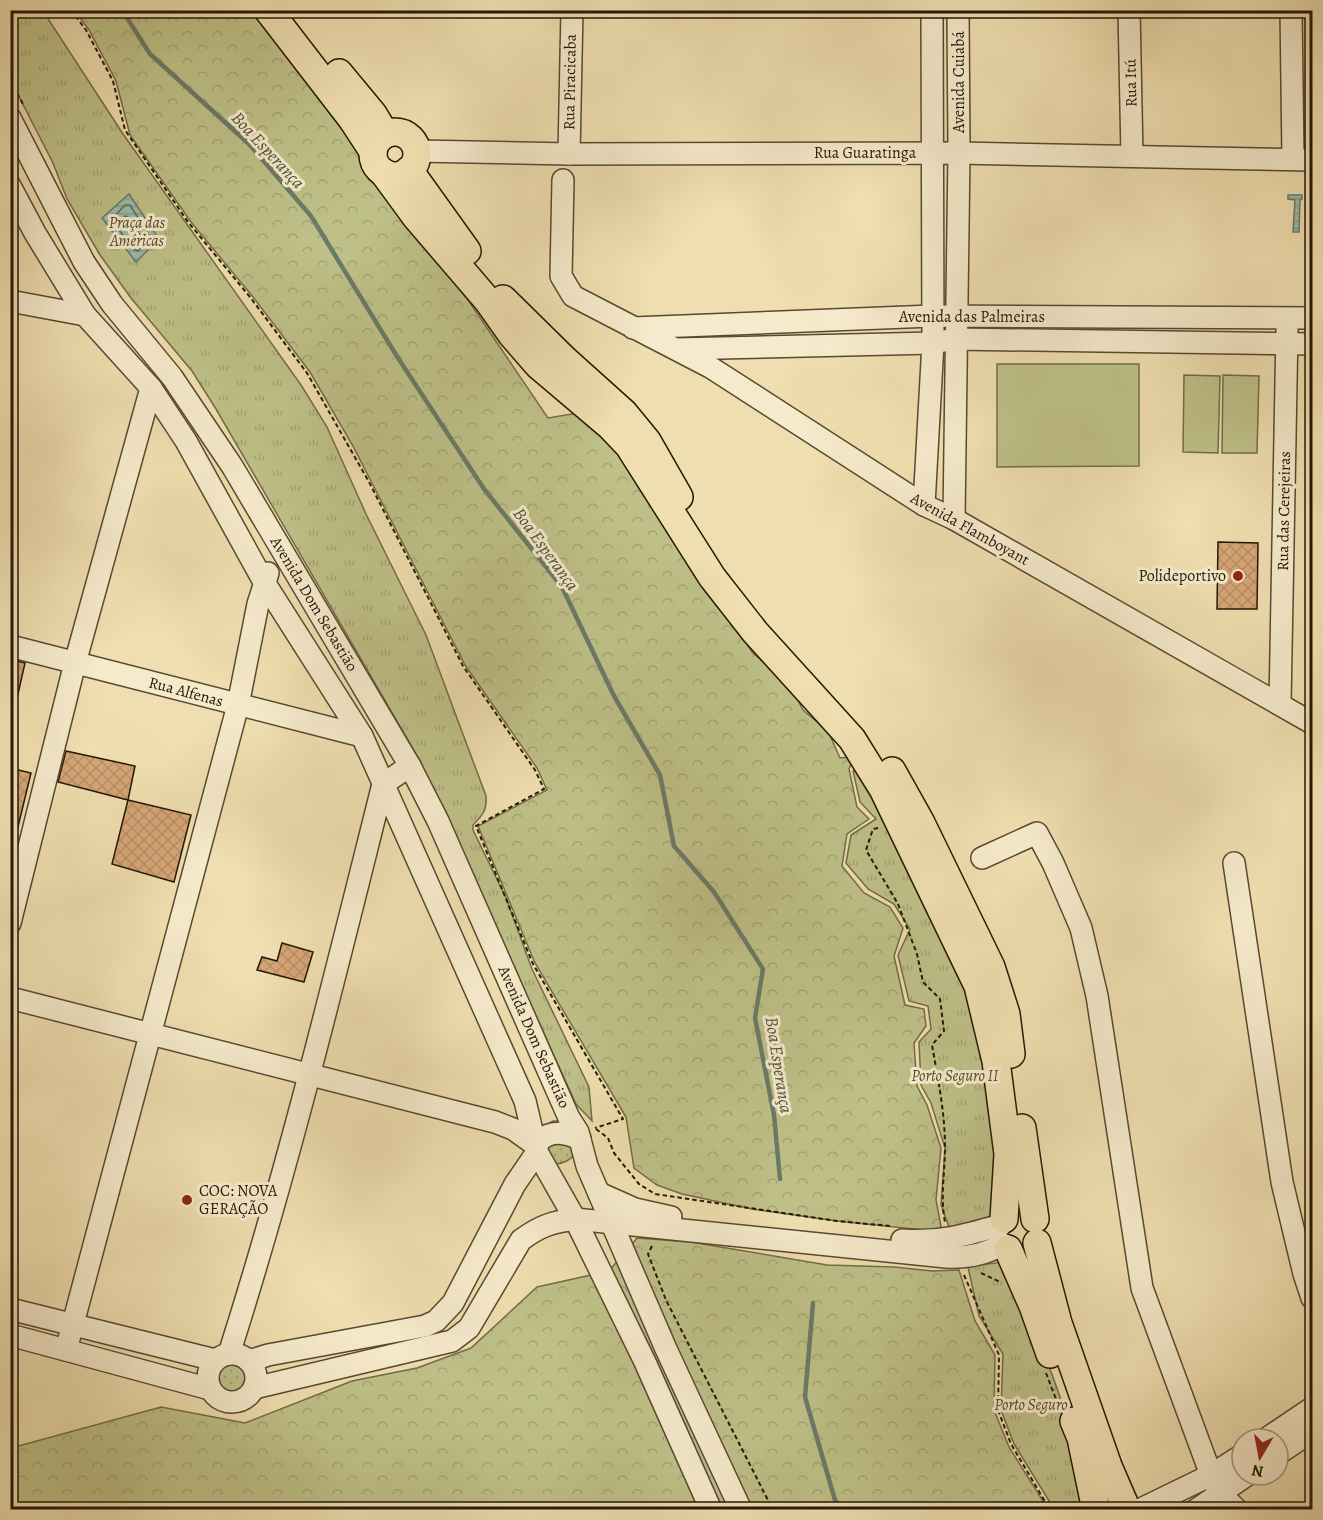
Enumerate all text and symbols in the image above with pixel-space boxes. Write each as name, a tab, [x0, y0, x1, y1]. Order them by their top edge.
street label: Avenida Cuiabá	[948, 31, 970, 134]
street label: Rua Piracicaba	[558, 33, 582, 130]
street label: Rua Itú	[1120, 58, 1142, 107]
water label: Boa Esperança	[226, 106, 310, 194]
street label: Rua Guaratinga	[814, 142, 917, 164]
park label: Praça das Américas	[109, 212, 166, 252]
street label: Avenida das Palmeiras	[898, 306, 1045, 328]
street label: Rua das Cerejeiras	[1272, 451, 1296, 571]
street label: Avenida Flamboyant	[906, 487, 1033, 571]
water label: Boa Esperança	[508, 503, 584, 595]
street label: Avenida Dom Sebastião	[264, 532, 363, 676]
place label: Polideportivo	[1139, 565, 1226, 587]
marker: Polideportivo	[1231, 569, 1245, 583]
street label: Rua Alfenas	[146, 671, 226, 713]
street label: Avenida Dom Sebastião	[492, 961, 575, 1112]
water label: Boa Esperança	[760, 1015, 798, 1115]
park label: Porto Seguro II	[911, 1065, 999, 1087]
place label: COC: NOVA GERAÇÃO	[199, 1180, 278, 1220]
marker: COC: NOVA GERAÇÃO	[180, 1193, 194, 1207]
park label: Porto Seguro	[994, 1394, 1068, 1416]
north arrow	[1230, 1427, 1290, 1487]
text: N	[1250, 1459, 1265, 1483]

